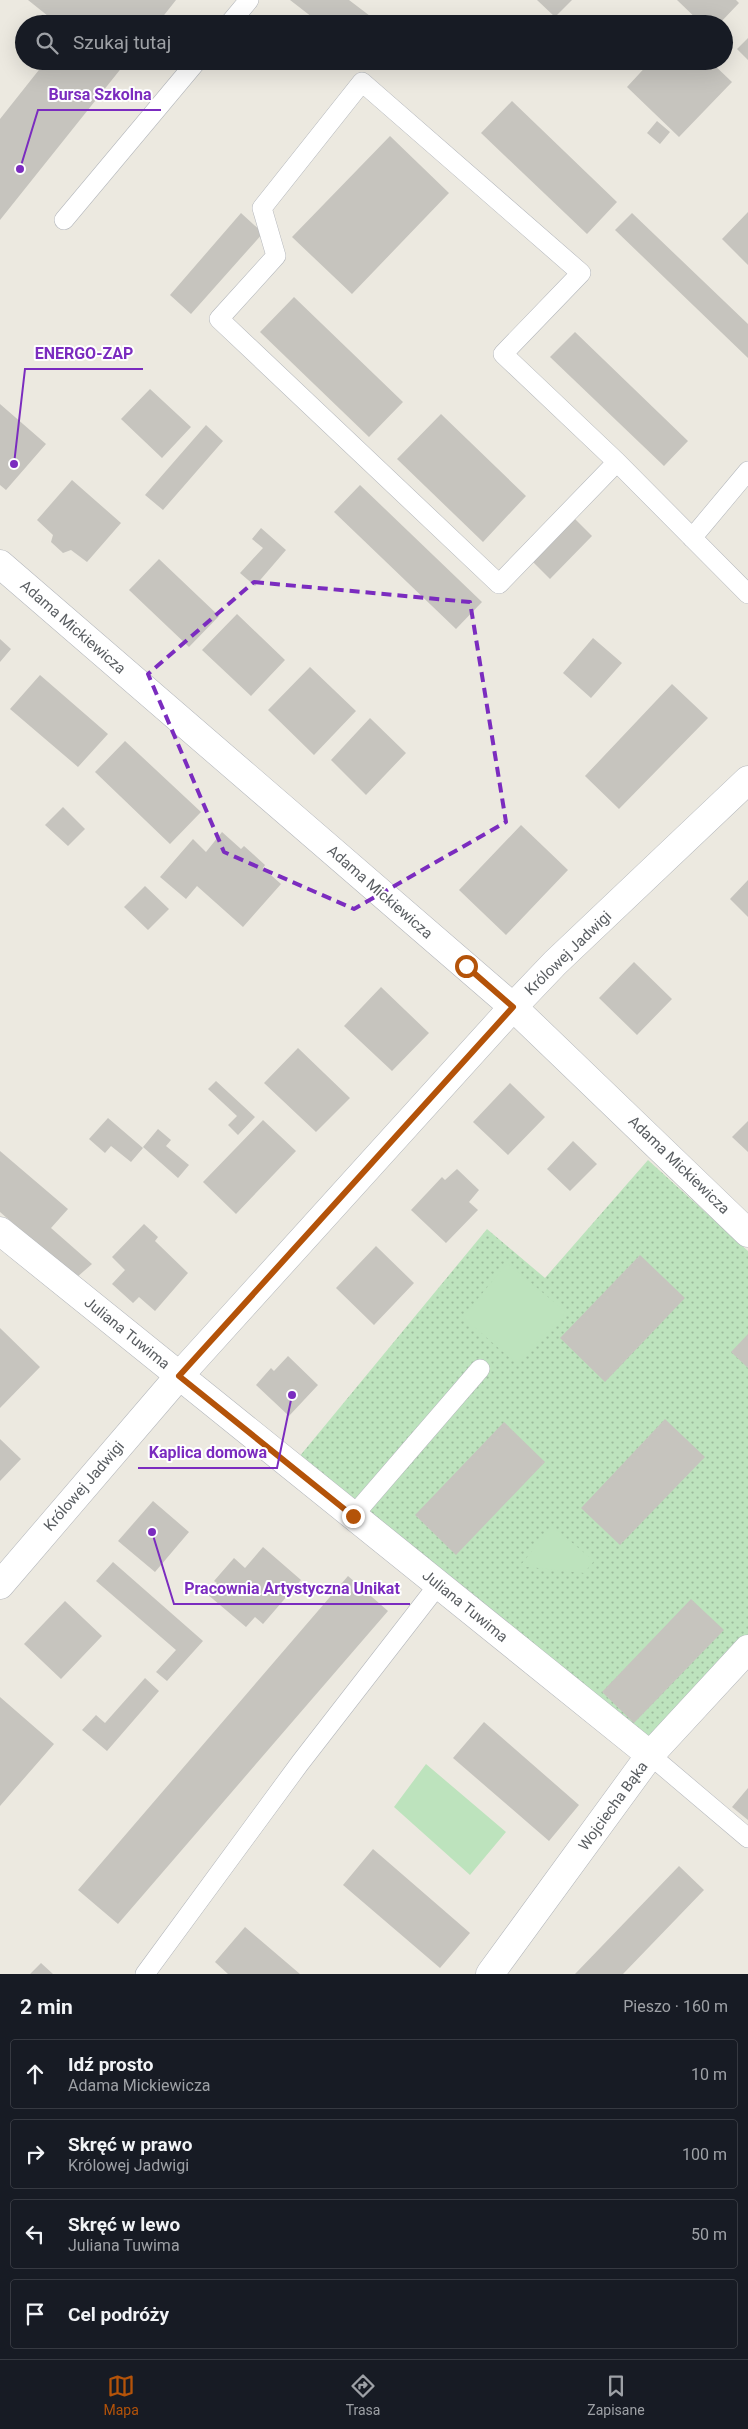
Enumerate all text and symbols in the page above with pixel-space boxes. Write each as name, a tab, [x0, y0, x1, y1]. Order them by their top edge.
search box	[15, 15, 733, 70]
icon: search	[33, 29, 61, 57]
text: Szukaj tutaj	[73, 31, 171, 54]
callout: Bursa Szkolna	[38, 79, 161, 110]
text: Bursa Szkolna	[48, 85, 152, 104]
callout: ENERGO-ZAP	[25, 338, 143, 369]
text: ENERGO-ZAP	[35, 344, 133, 363]
street label: Adama Mickiewicza	[17, 576, 129, 678]
street label: Adama Mickiewicza	[324, 841, 436, 943]
street label: Królowej Jadwigi	[521, 907, 615, 999]
route start	[455, 955, 478, 978]
street label: Adama Mickiewicza	[625, 1112, 733, 1218]
street label: Juliana Tuwima	[81, 1293, 173, 1373]
street label: Królowej Jadwigi	[40, 1437, 128, 1535]
callout: Kaplica domowa	[138, 1437, 277, 1468]
text: Kaplica domowa	[149, 1443, 268, 1462]
route end	[342, 1505, 365, 1528]
street label: Juliana Tuwima	[419, 1566, 511, 1646]
callout: Pracownia Artystyczna Unikat	[174, 1573, 410, 1604]
text: Pracownia Artystyczna Unikat	[184, 1579, 400, 1598]
street label: Wojciecha Bąka	[575, 1758, 651, 1854]
text: 2 min	[20, 1995, 73, 2019]
text: Pieszo · 160 m	[623, 1997, 728, 2016]
text: Idź prosto	[68, 2053, 153, 2076]
icon: ahead	[21, 2060, 49, 2088]
text: 10 m	[691, 2065, 727, 2084]
text: Adama Mickiewicza	[68, 2076, 211, 2095]
text: Skręć w prawo	[68, 2133, 192, 2156]
icon: right	[21, 2140, 49, 2168]
text: 100 m	[682, 2145, 727, 2164]
text: Królowej Jadwigi	[68, 2156, 189, 2175]
text: Skręć w lewo	[68, 2213, 180, 2236]
icon: left	[21, 2220, 49, 2248]
text: 50 m	[691, 2225, 727, 2244]
text: Juliana Tuwima	[68, 2236, 180, 2255]
icon: arrive	[21, 2300, 49, 2328]
text: Cel podróży	[68, 2303, 169, 2326]
tab: Mapa	[103, 2372, 139, 2418]
tab: Trasa	[346, 2372, 380, 2418]
tab: Zapisane	[587, 2372, 645, 2418]

